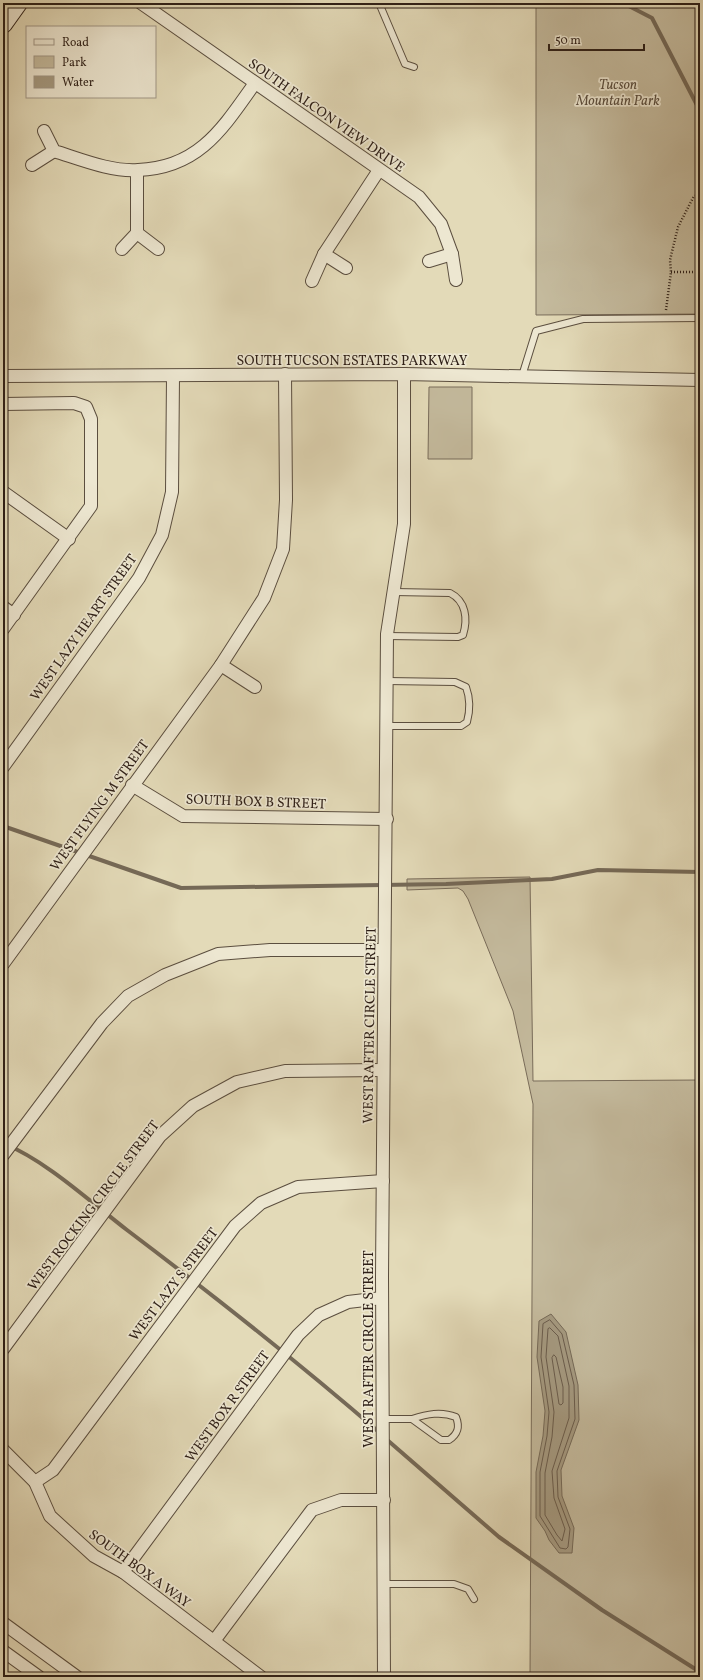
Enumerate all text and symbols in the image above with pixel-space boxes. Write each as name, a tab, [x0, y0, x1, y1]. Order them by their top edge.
legend	[26, 26, 156, 98]
scale bar	[549, 26, 644, 52]
text: 50 m	[555, 33, 581, 49]
text: Road	[62, 35, 89, 51]
text: Park	[62, 55, 87, 71]
street label: SOUTH FALCON VIEW DRIVE	[244, 55, 408, 178]
text: Water	[62, 75, 94, 91]
park label: Tucson Mountain Park	[575, 76, 660, 111]
street label: SOUTH TUCSON ESTATES PARKWAY	[236, 352, 468, 371]
street label: WEST LAZY HEART STREET	[26, 551, 142, 705]
street label: WEST FLYING M STREET	[46, 737, 154, 875]
street label: SOUTH BOX B STREET	[185, 791, 326, 814]
street label: WEST RAFTER CIRCLE STREET	[359, 926, 382, 1124]
street label: WEST ROCKING CIRCLE STREET	[24, 1117, 164, 1295]
street label: WEST LAZY S STREET	[125, 1224, 223, 1345]
street label: WEST RAFTER CIRCLE STREET	[360, 1250, 379, 1448]
street label: WEST BOX R STREET	[181, 1348, 275, 1466]
street label: SOUTH BOX A WAY	[84, 1526, 194, 1613]

